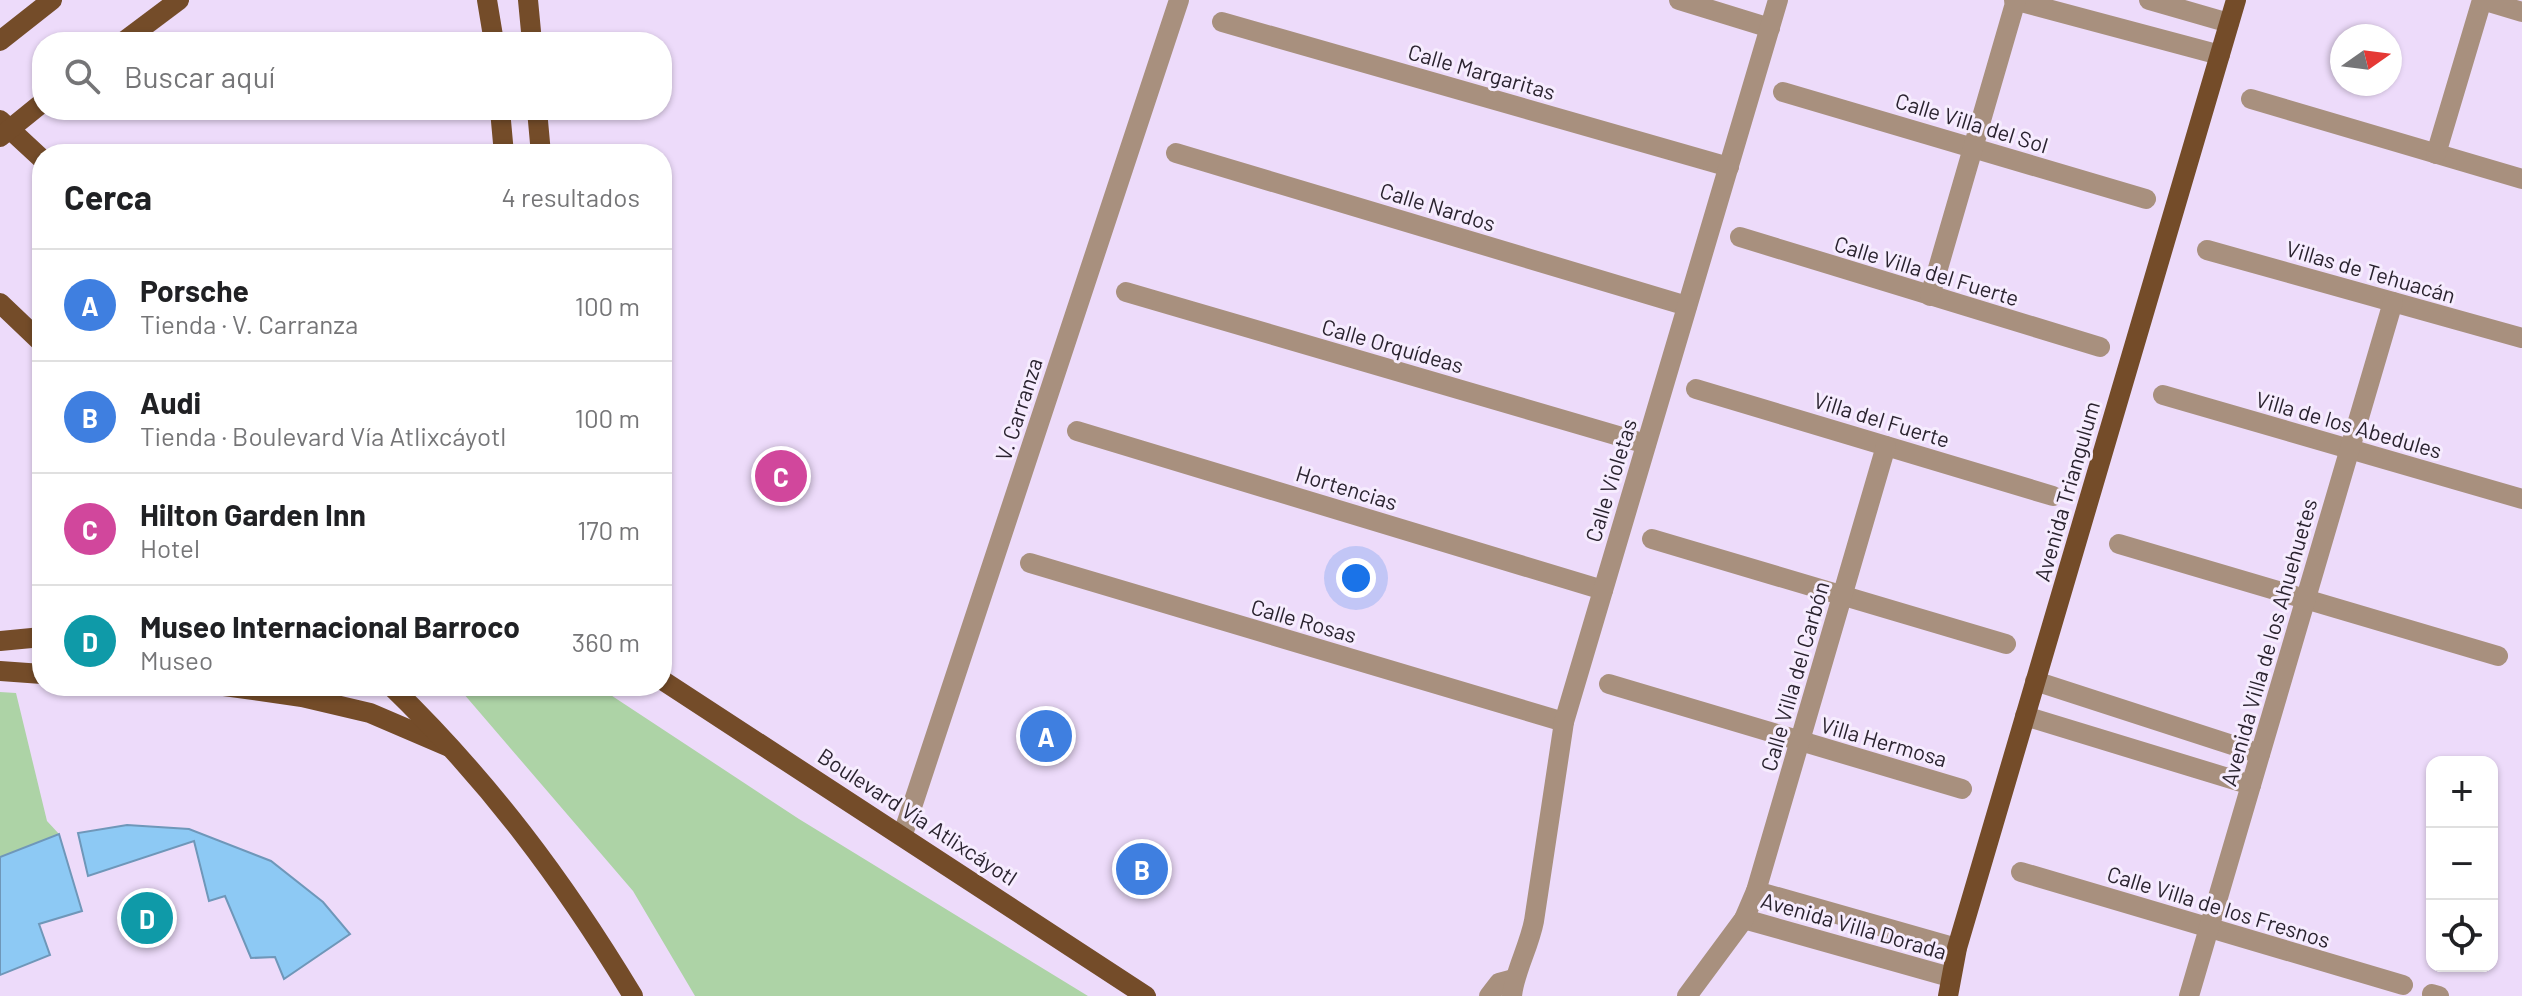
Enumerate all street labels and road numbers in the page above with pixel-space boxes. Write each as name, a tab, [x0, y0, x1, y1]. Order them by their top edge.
street label: Calle Margaritas	[1405, 38, 1559, 104]
street label: Calle Villa del Sol	[1893, 86, 2051, 158]
street label: Calle Nardos	[1377, 176, 1499, 236]
street label: Calle Villa del Fuerte	[1832, 230, 2022, 310]
street label: Villas de Tehuacán	[2283, 234, 2459, 308]
street label: Calle Orquídeas	[1319, 312, 1467, 378]
street label: V. Carranza	[989, 354, 1047, 464]
street label: Villa de los Abedules	[2253, 385, 2445, 463]
street label: Villa del Fuerte	[1811, 386, 1953, 452]
street label: Avenida Triangulum	[2028, 398, 2104, 584]
street label: Calle Violetas	[1579, 415, 1641, 545]
street label: Hortencias	[1293, 459, 1401, 515]
street label: Avenida Villa de los Ahuehuetes	[2214, 495, 2322, 789]
street label: Calle Villa del Carbón	[1754, 578, 1834, 774]
street label: Calle Rosas	[1248, 593, 1360, 647]
street label: Villa Hermosa	[1818, 711, 1950, 771]
street label: Boulevard Vía Atlixcáyotl	[814, 742, 1022, 890]
street label: Calle Villa de los Fresnos	[2104, 860, 2334, 952]
street label: Avenida Villa Dorada	[1758, 886, 1950, 964]

